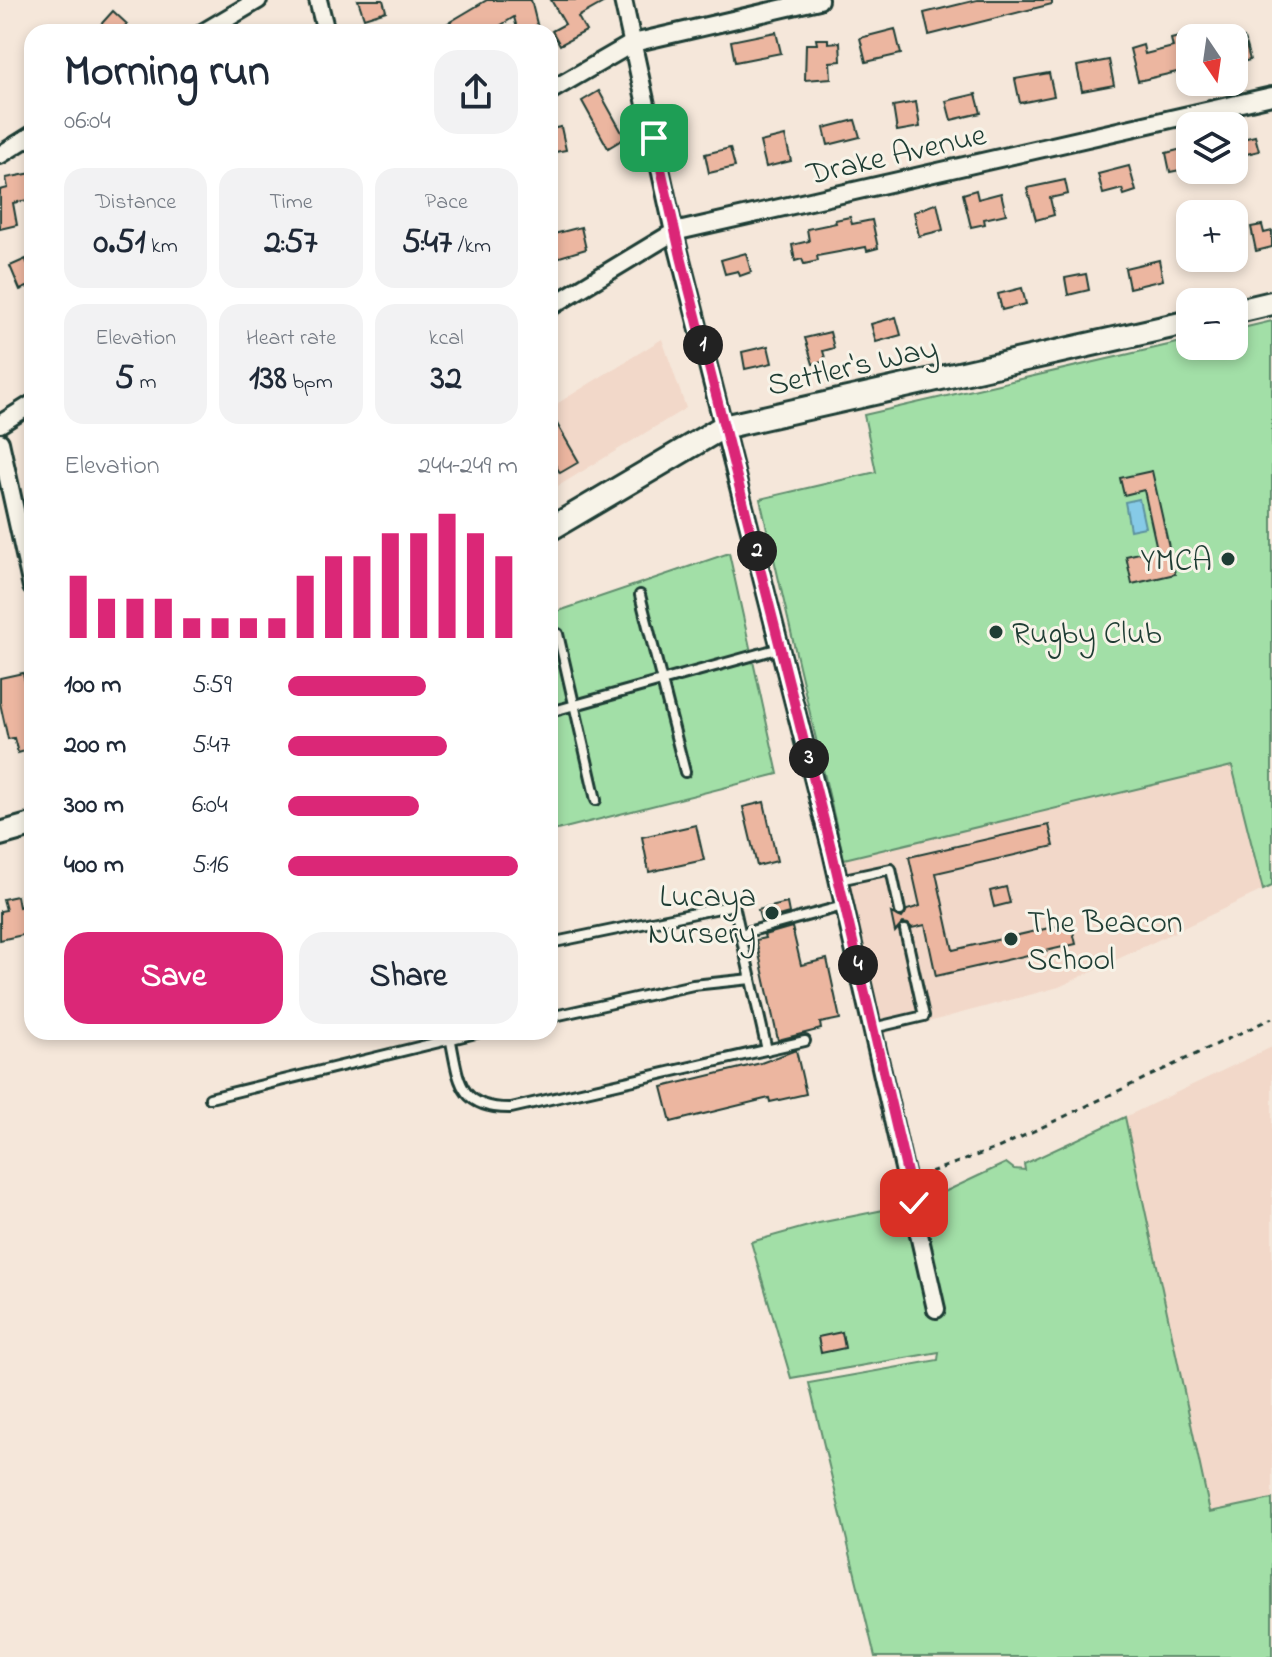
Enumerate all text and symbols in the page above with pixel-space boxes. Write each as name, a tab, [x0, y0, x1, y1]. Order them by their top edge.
north arrow	[1176, 24, 1248, 96]
map controls	[1176, 24, 1248, 360]
text: Morning run	[64, 41, 270, 105]
button: share	[434, 50, 518, 134]
text: 06:04	[64, 103, 111, 141]
pin	[620, 104, 688, 172]
button: layers	[1176, 112, 1248, 184]
street label: Drake Avenue	[802, 113, 992, 200]
icon: arrive	[632, 116, 676, 160]
text: Distance	[95, 187, 176, 219]
text: Time	[269, 187, 313, 219]
text: Pace	[425, 187, 468, 219]
button: +	[1176, 200, 1248, 272]
text: 0.51	[94, 219, 146, 269]
text: 2:57	[264, 219, 318, 269]
text: 5:47	[402, 219, 452, 269]
text: km	[146, 231, 178, 263]
text: /km	[452, 231, 491, 263]
button: −	[1176, 288, 1248, 360]
text: Elevation	[95, 323, 176, 355]
text: Heart rate	[246, 323, 336, 355]
text: kcal	[429, 323, 464, 355]
pin: 1	[683, 325, 723, 365]
street label: Settler's Way	[763, 326, 943, 411]
text: 1	[700, 329, 707, 361]
text: 5	[115, 355, 134, 405]
text: 138	[249, 355, 287, 405]
text: 32	[431, 355, 462, 405]
text: m	[134, 367, 157, 399]
text: bpm	[287, 367, 333, 399]
text: Elevation	[64, 448, 160, 486]
text: 244–249 m	[418, 448, 518, 486]
pin: 2	[737, 531, 777, 571]
text: 2	[752, 535, 762, 567]
place label: YMCA	[1141, 539, 1212, 586]
marker: YMCA	[1219, 550, 1237, 568]
place label: Rugby Club	[1012, 612, 1162, 659]
marker: Rugby Club	[987, 623, 1005, 641]
text: 100 m	[64, 667, 121, 705]
text: 5:59	[192, 667, 232, 705]
text: 200 m	[64, 727, 126, 765]
text: 5:47	[192, 727, 231, 765]
pin: 3	[789, 738, 829, 778]
text: 3	[804, 742, 814, 774]
text: 300 m	[64, 787, 124, 825]
text: 6:04	[192, 787, 228, 825]
text: 400 m	[64, 847, 124, 885]
text: 5:16	[192, 847, 229, 885]
place label: Lucaya Nursery	[648, 875, 756, 959]
place label: The Beacon School	[1027, 901, 1183, 985]
marker: Lucaya Nursery	[763, 904, 781, 922]
marker: The Beacon School	[1002, 930, 1020, 948]
button: Save	[64, 932, 283, 1024]
button: Share	[299, 932, 518, 1024]
pin: 4	[838, 945, 878, 985]
text: 4	[853, 949, 863, 981]
pin	[880, 1169, 948, 1237]
icon: check	[892, 1181, 936, 1225]

